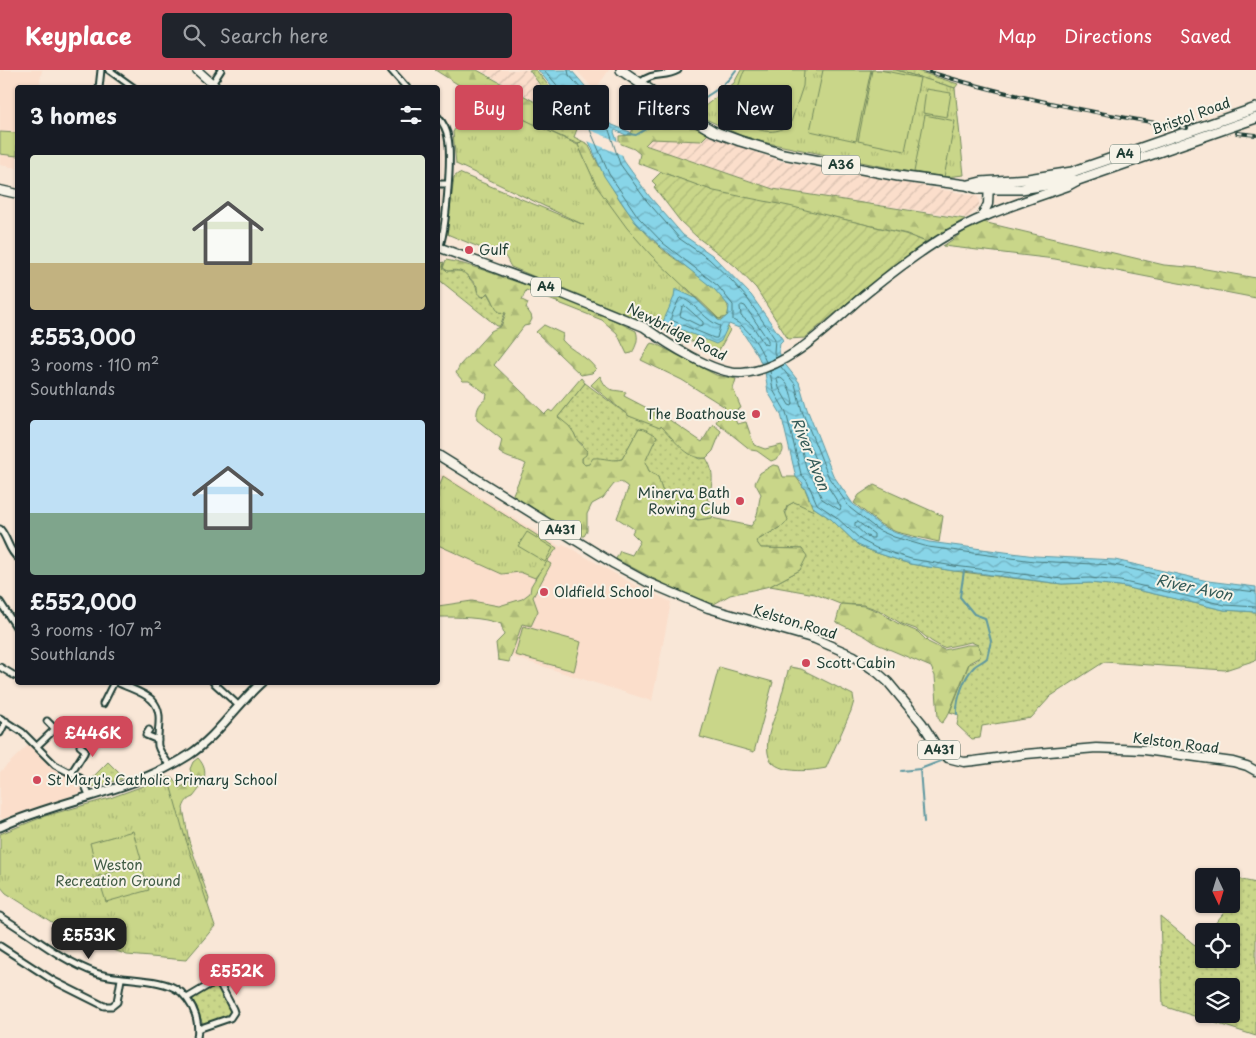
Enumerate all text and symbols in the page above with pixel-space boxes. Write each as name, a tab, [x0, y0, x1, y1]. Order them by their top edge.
search box	[162, 13, 512, 58]
text: Keyplace	[25, 17, 132, 53]
icon: search	[180, 21, 208, 49]
text: Search here	[220, 21, 328, 49]
text: Map	[998, 22, 1036, 49]
text: Directions	[1064, 22, 1152, 49]
text: Saved	[1180, 22, 1231, 49]
chip: Buy	[455, 85, 523, 130]
chip: Rent	[533, 85, 609, 130]
chip: Filters	[619, 85, 708, 130]
chip: New	[718, 85, 792, 130]
street label: Bristol Road	[1148, 92, 1233, 140]
text: 3 homes	[30, 99, 117, 131]
icon: filters	[397, 101, 425, 129]
road number: A4	[1110, 144, 1140, 164]
road number: A36	[822, 156, 860, 174]
icon: home	[183, 188, 273, 278]
place label: Gulf	[479, 239, 509, 260]
marker: Gulf	[463, 244, 475, 256]
road number: A4	[531, 278, 561, 296]
street label: Newbridge Road	[624, 297, 731, 366]
text: £553,000	[30, 320, 136, 352]
text: 3 rooms · 110 m²	[30, 352, 159, 376]
text: Southlands	[30, 376, 115, 400]
place label: The Boathouse	[646, 403, 746, 424]
marker: The Boathouse	[750, 408, 762, 420]
water label: River Avon	[786, 413, 837, 495]
icon: home	[183, 453, 273, 543]
place label: Minerva Bath Rowing Club	[638, 482, 730, 519]
marker: Minerva Bath Rowing Club	[734, 495, 746, 507]
road number: A431	[539, 520, 581, 540]
water label: River Avon	[1154, 567, 1235, 606]
place label: Oldfield School	[554, 581, 653, 602]
text: £552,000	[30, 585, 137, 617]
marker: Oldfield School	[538, 586, 550, 598]
street label: Kelston Road	[751, 599, 840, 644]
text: 3 rooms · 107 m²	[30, 617, 162, 641]
text: Southlands	[30, 641, 115, 665]
place label: Scott Cabin	[816, 652, 896, 673]
marker: Scott Cabin	[800, 657, 812, 669]
pin: £446K	[58, 716, 128, 758]
text: £446K	[65, 720, 121, 744]
street label: Kelston Road	[1132, 727, 1220, 758]
road number: A431	[918, 740, 960, 760]
place label: St Mary's Catholic Primary School	[47, 769, 278, 790]
marker: St Mary's Catholic Primary School	[31, 774, 43, 786]
park label: Weston Recreation Ground	[55, 854, 181, 891]
north arrow	[1195, 868, 1240, 912]
map controls	[1195, 868, 1240, 1023]
pin: £553K	[54, 918, 124, 960]
text: £553K	[63, 922, 116, 946]
button: locate	[1195, 923, 1240, 968]
pin: £552K	[202, 954, 272, 996]
text: £552K	[210, 958, 264, 982]
button: layers	[1195, 978, 1240, 1023]

